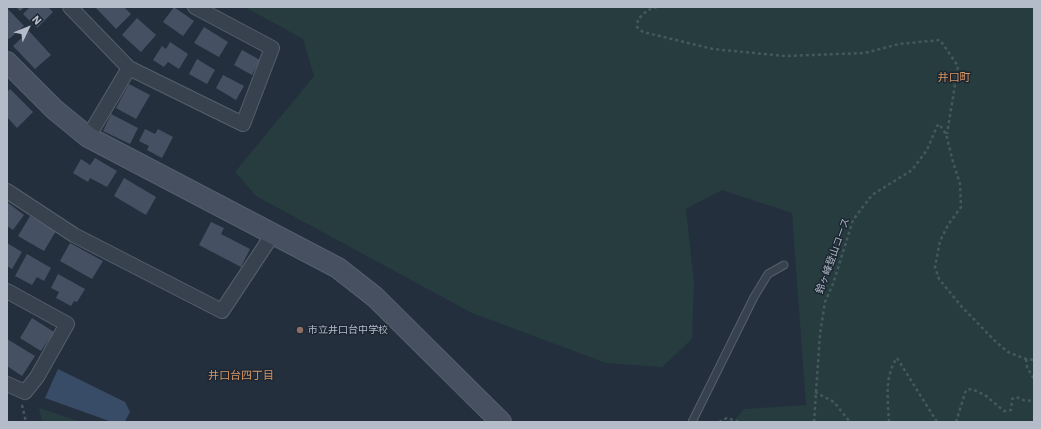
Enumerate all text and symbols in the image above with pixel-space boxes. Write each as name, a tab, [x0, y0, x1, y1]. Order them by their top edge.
north arrow	[8, 8, 48, 48]
text: N	[29, 12, 45, 28]
district label: 井口町	[938, 71, 970, 85]
street label: 鈴ヶ峰登山コース	[814, 216, 852, 296]
place label: 市立井口台中学校	[308, 324, 388, 336]
marker: 市立井口台中学校	[295, 325, 305, 335]
district label: 井口台四丁目	[208, 369, 274, 383]

